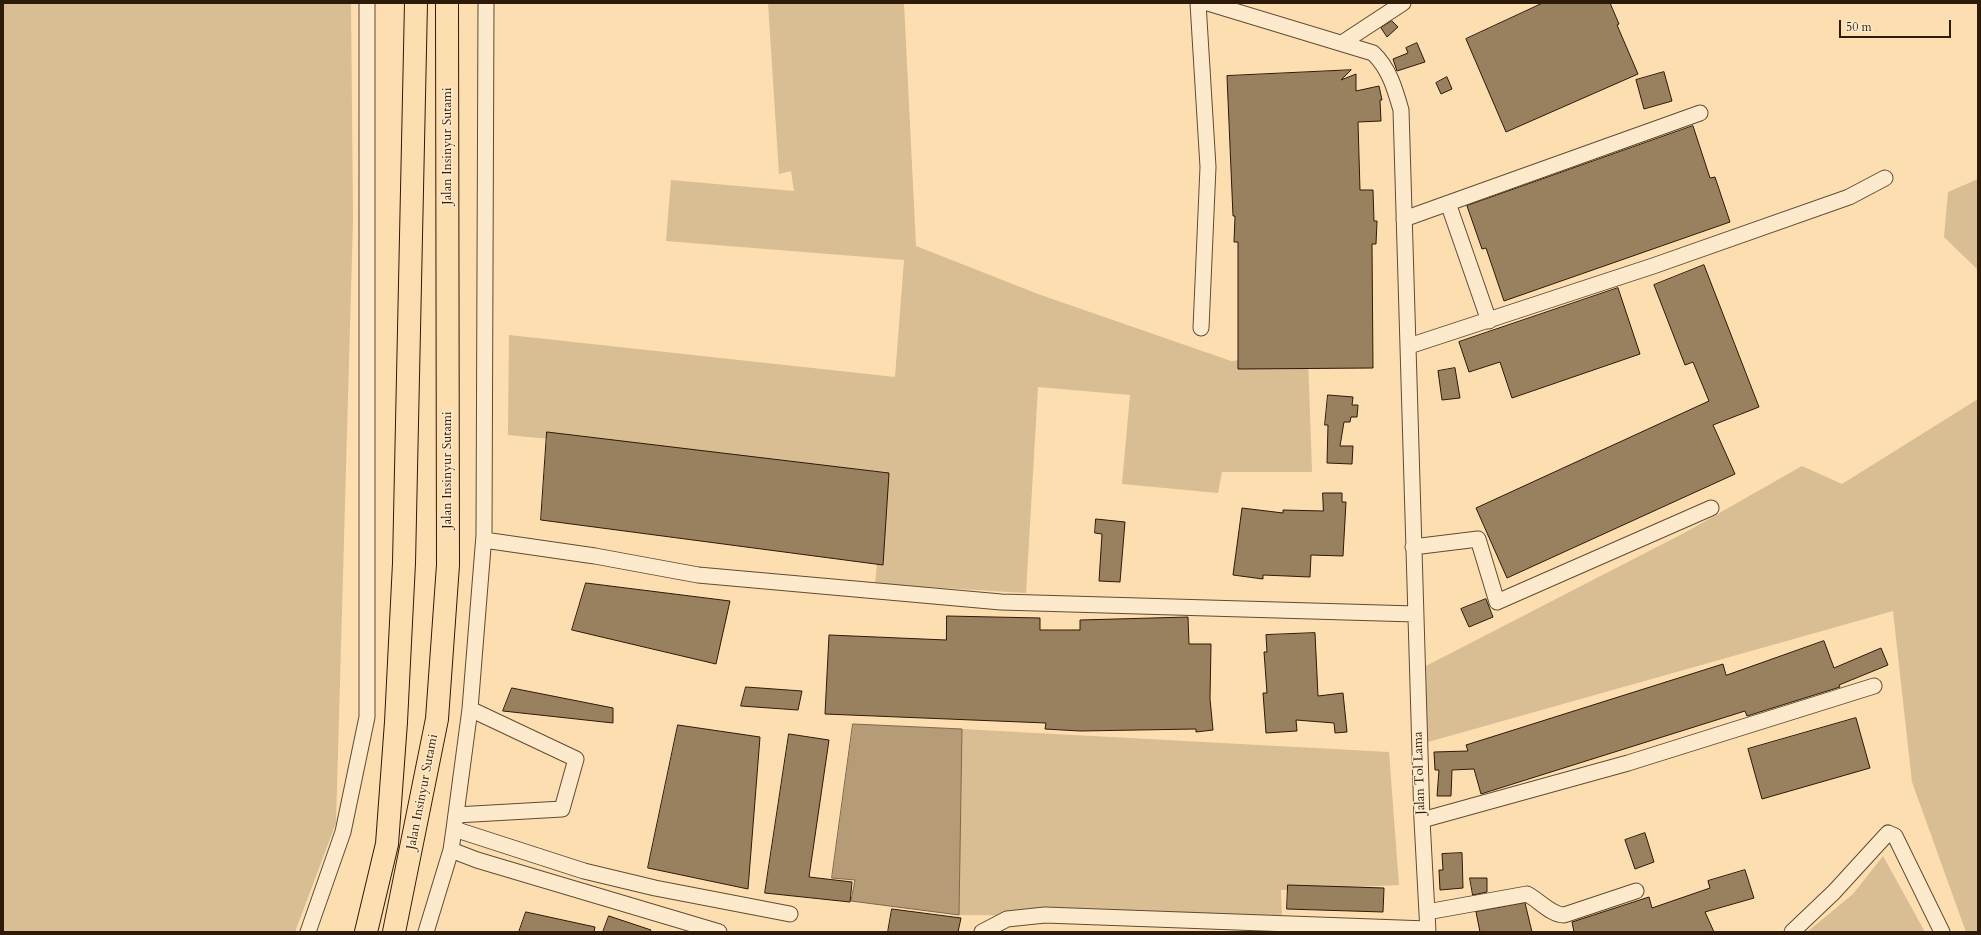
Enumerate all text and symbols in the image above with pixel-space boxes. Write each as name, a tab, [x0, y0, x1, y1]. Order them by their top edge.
scale bar	[1841, 12, 1953, 38]
text: 50 m	[1846, 19, 1872, 35]
street label: Jalan Insinyur Sutami	[440, 87, 456, 205]
street label: Jalan Insinyur Sutami	[440, 411, 456, 529]
street label: Jalan Tol Lama	[1411, 731, 1429, 815]
street label: Jalan Insinyur Sutami	[404, 733, 442, 851]

